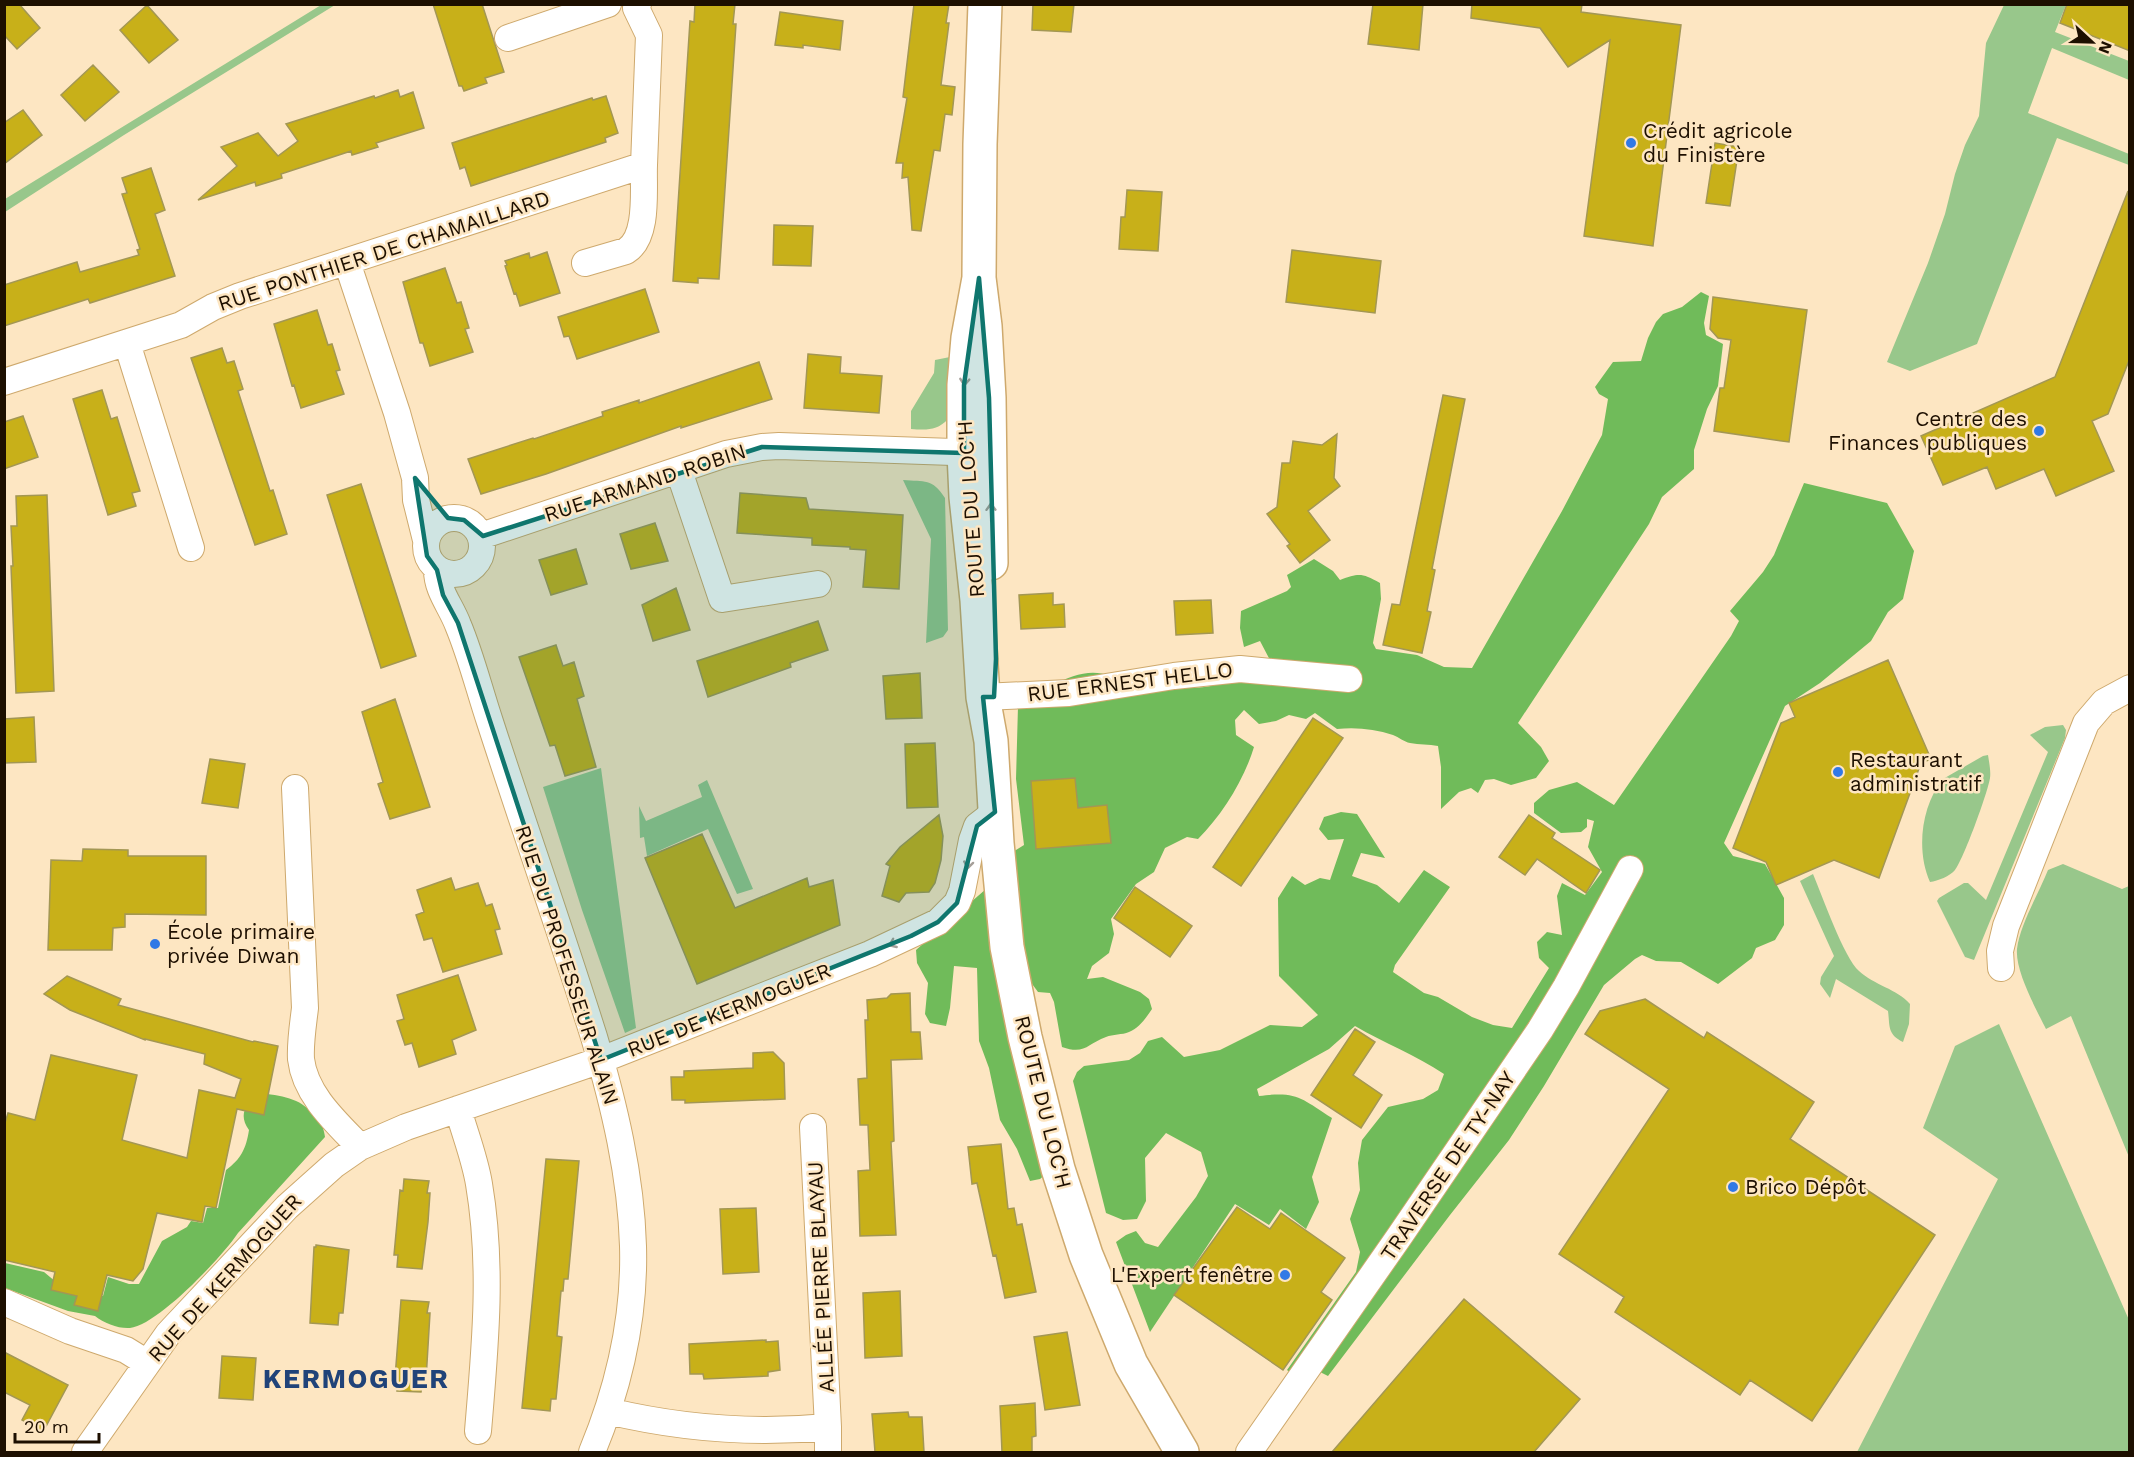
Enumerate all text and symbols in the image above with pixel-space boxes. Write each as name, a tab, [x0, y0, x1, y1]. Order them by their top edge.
north arrow	[2062, 12, 2122, 72]
text: N	[2094, 38, 2116, 56]
place label: Crédit agricole du Finistère	[1643, 118, 1793, 167]
marker: Crédit agricole du Finistère	[1624, 136, 1638, 150]
street label: RUE PONTHIER DE CHAMAILLARD	[215, 185, 553, 316]
one-way arrow	[959, 367, 970, 386]
place label: Centre des Finances publiques	[1828, 406, 2027, 455]
street label: ROUTE DU LOC'H	[952, 420, 989, 598]
marker: Centre des Finances publiques	[2032, 424, 2046, 438]
street label: RUE ARMAND ROBIN	[541, 438, 749, 527]
one-way arrow	[985, 503, 997, 523]
street label: RUE ERNEST HELLO	[1026, 656, 1234, 707]
place label: Restaurant administratif	[1850, 747, 1981, 796]
marker: Restaurant administratif	[1831, 765, 1845, 779]
street label: RUE DU PROFESSEUR ALAIN	[510, 822, 625, 1108]
one-way arrow	[963, 849, 974, 869]
place label: École primaire privée Diwan	[167, 919, 315, 968]
marker: École primaire privée Diwan	[148, 937, 162, 951]
one-way arrow	[888, 937, 907, 948]
street label: RUE DE KERMOGUER	[623, 957, 834, 1062]
street label: ROUTE DU LOC'H	[1010, 1013, 1077, 1191]
street label: TRAVERSE DE TY-NAY	[1375, 1066, 1520, 1265]
street label: ALLÉE PIERRE BLAYAU	[802, 1161, 839, 1393]
place label: Brico Dépôt	[1745, 1174, 1866, 1199]
marker: Brico Dépôt	[1726, 1180, 1740, 1194]
street label: RUE DE KERMOGUER	[143, 1189, 307, 1367]
place label: L'Expert fenêtre	[1111, 1262, 1273, 1287]
marker: L'Expert fenêtre	[1278, 1268, 1292, 1282]
district label: KERMOGUER	[263, 1363, 449, 1395]
scale bar	[15, 1406, 99, 1444]
text: 20 m	[24, 1416, 69, 1437]

